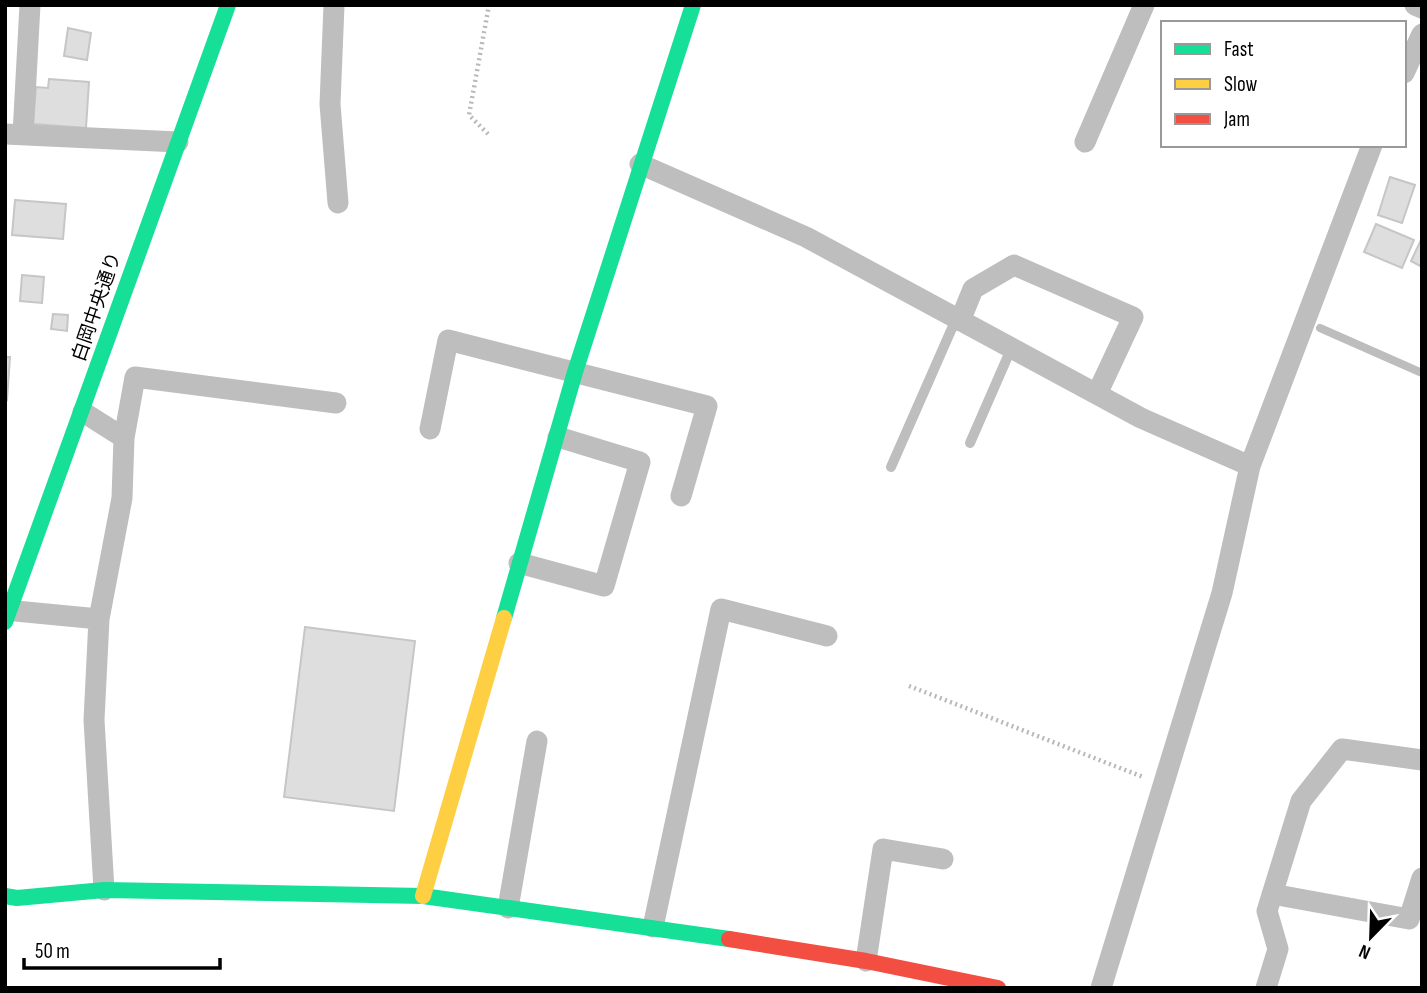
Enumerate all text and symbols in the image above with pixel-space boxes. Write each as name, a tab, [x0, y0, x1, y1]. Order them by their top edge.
legend	[1161, 21, 1406, 147]
text: Fast	[1224, 37, 1254, 62]
text: Slow	[1224, 72, 1258, 97]
text: Jam	[1223, 107, 1250, 132]
street label: 白岡中央通り	[68, 249, 126, 365]
north arrow	[1336, 902, 1406, 972]
scale bar	[24, 926, 220, 970]
text: 50 m	[35, 939, 70, 964]
text: N	[1356, 939, 1374, 964]

